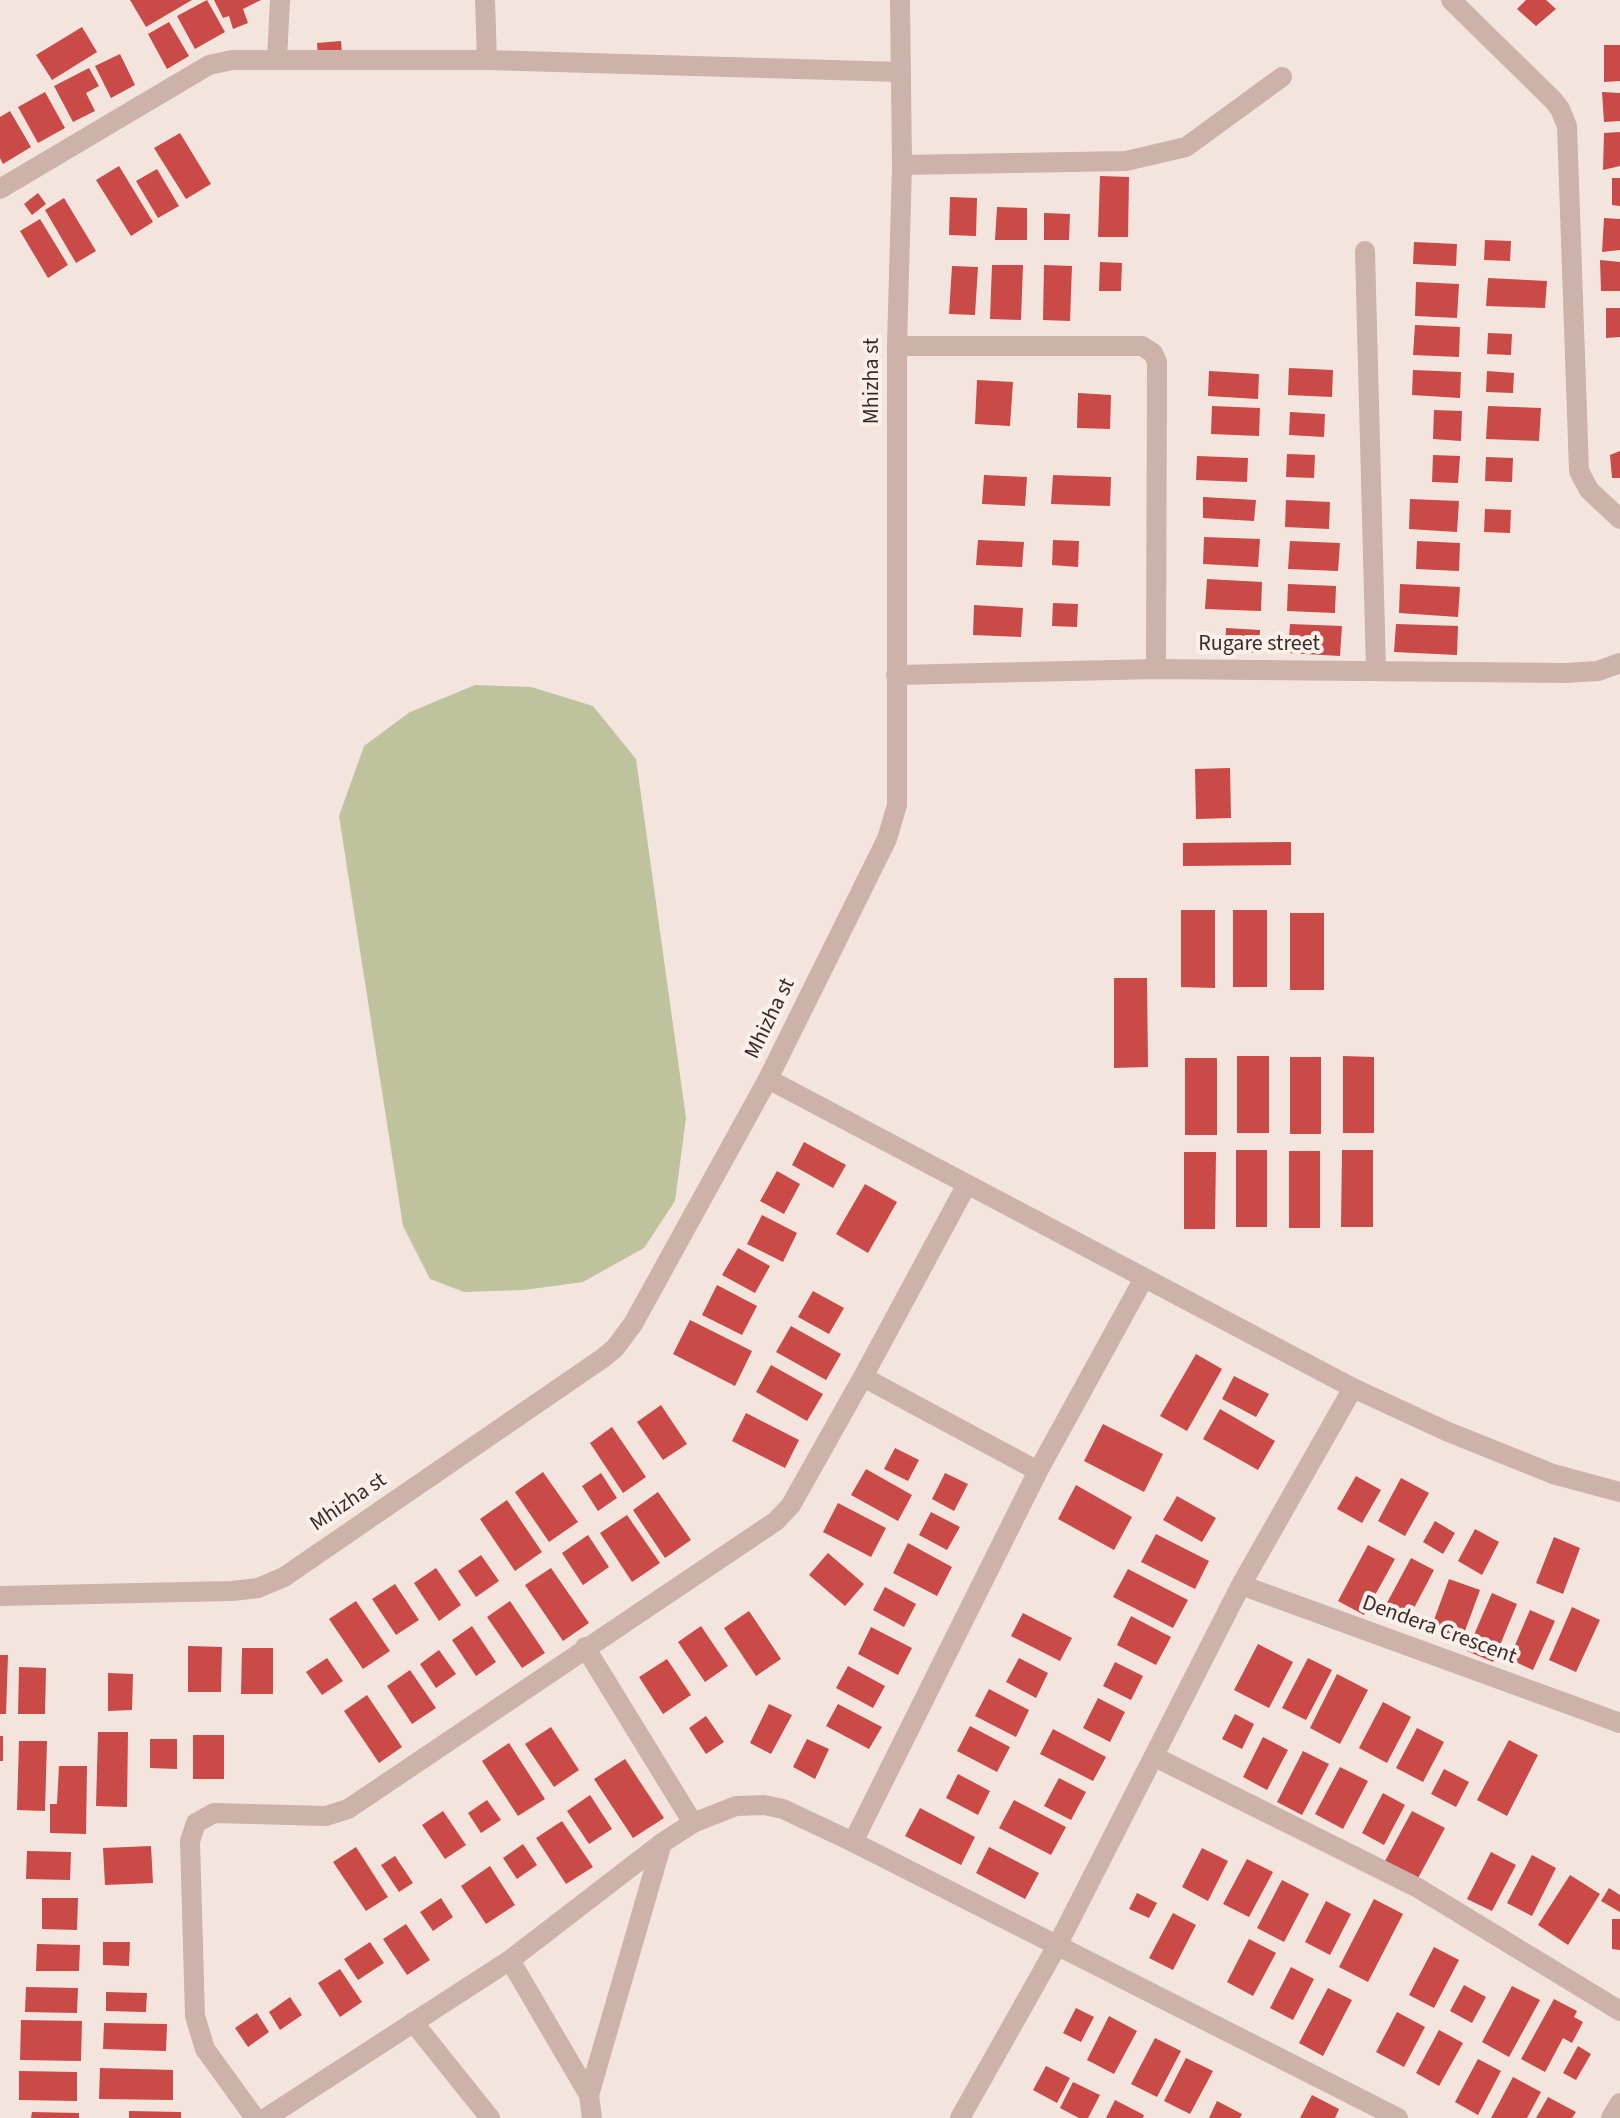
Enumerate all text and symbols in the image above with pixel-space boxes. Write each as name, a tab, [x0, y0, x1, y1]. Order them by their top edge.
street label: Mhizha st	[860, 338, 886, 424]
street label: Rugare street	[1198, 632, 1320, 658]
street label: Mhizha st	[740, 974, 802, 1064]
street label: Mhizha st	[306, 1468, 392, 1538]
street label: Dendera Crescent	[1358, 1591, 1520, 1671]

